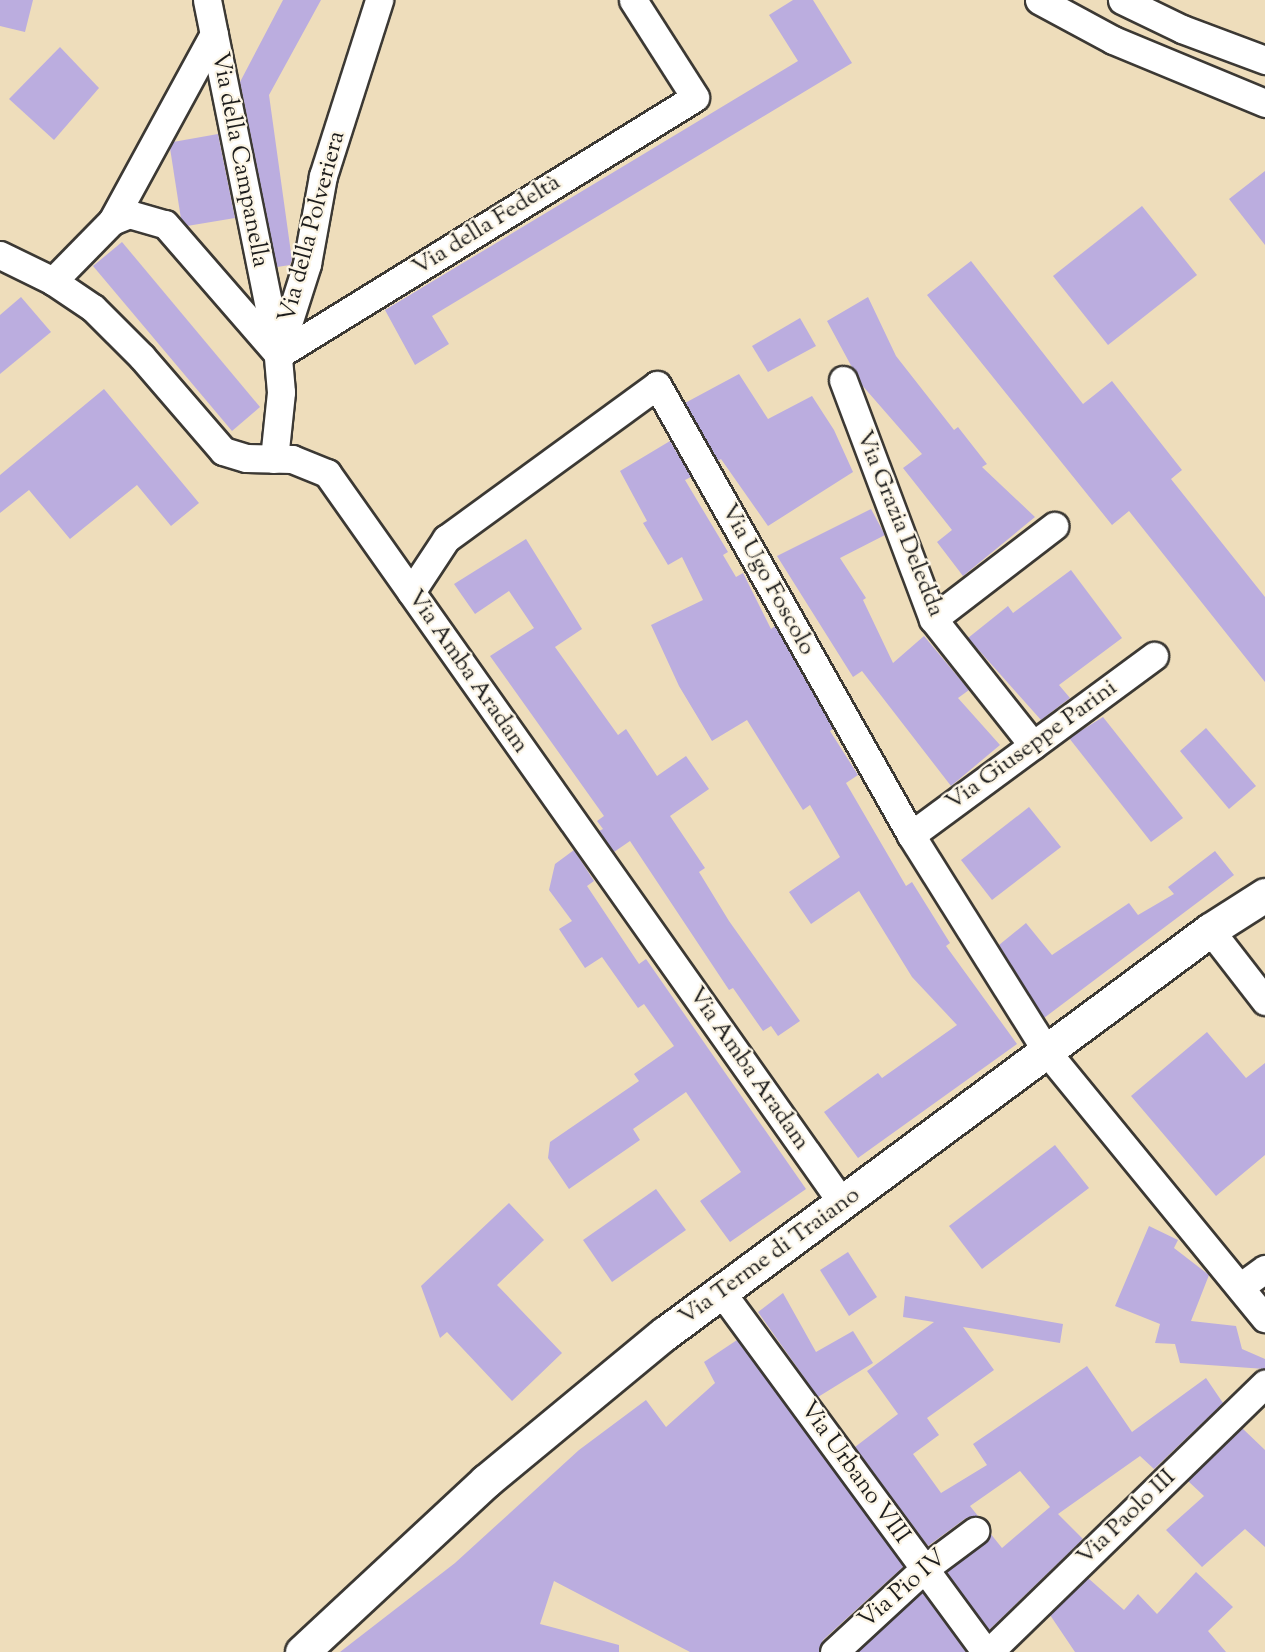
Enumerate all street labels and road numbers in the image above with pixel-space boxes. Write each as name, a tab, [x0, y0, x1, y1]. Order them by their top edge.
street label: Via della Campanella	[204, 50, 274, 270]
street label: Via della Polveriera	[274, 128, 352, 326]
street label: Via della Fedeltà	[408, 169, 566, 283]
street label: Via Grazia Deledda	[848, 427, 950, 621]
street label: Via Ugo Foscolo	[713, 499, 821, 661]
street label: Via Amba Aradam	[400, 585, 534, 759]
street label: Via Giuseppe Parini	[941, 674, 1123, 818]
street label: Via Amba Aradam	[681, 982, 815, 1156]
street label: Via Terme di Traiano	[674, 1182, 866, 1332]
street label: Via Urbano VIII	[793, 1396, 915, 1550]
street label: Via Paolo III	[1072, 1464, 1182, 1572]
street label: Via Pio IV	[853, 1544, 953, 1636]

